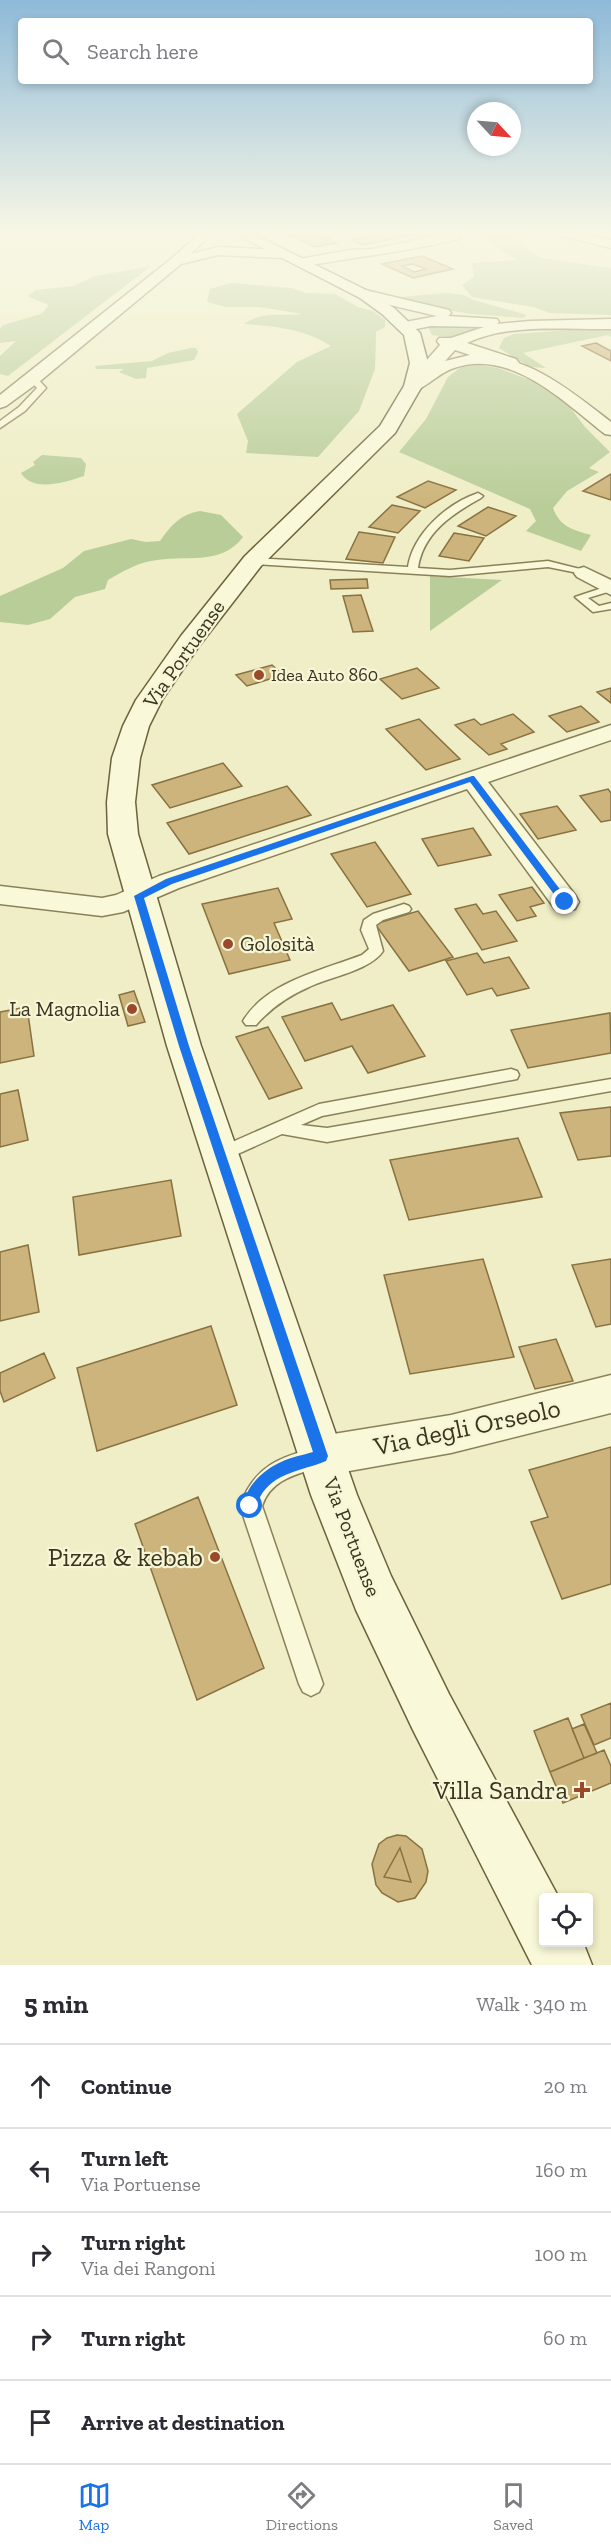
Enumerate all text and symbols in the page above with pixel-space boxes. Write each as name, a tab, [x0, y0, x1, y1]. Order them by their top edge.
search box	[18, 18, 593, 84]
icon: search	[39, 35, 72, 68]
text: Search here	[87, 38, 198, 65]
north arrow	[467, 102, 521, 156]
street label: Via Portuense	[137, 595, 230, 713]
place label: Idea Auto 860	[271, 664, 378, 686]
marker: Idea Auto 860	[252, 668, 266, 682]
route end	[551, 888, 577, 914]
place label: Golosità	[240, 931, 315, 956]
marker: Golosità	[221, 937, 235, 951]
place label: La Magnolia	[9, 996, 120, 1021]
marker: La Magnolia	[125, 1002, 139, 1016]
street label: Via degli Orseolo	[370, 1392, 563, 1463]
street label: Via Portuense	[318, 1473, 387, 1600]
route start	[236, 1492, 262, 1518]
place label: Pizza & kebab	[48, 1541, 203, 1573]
marker: Pizza & kebab	[208, 1550, 222, 1564]
place label: Villa Sandra	[432, 1774, 568, 1806]
marker: Villa Sandra	[573, 1781, 591, 1799]
map controls	[539, 1893, 593, 1947]
button: locate	[539, 1893, 593, 1947]
text: 5 min	[24, 1988, 88, 2020]
text: Walk · 340 m	[476, 1992, 587, 2016]
icon: ahead	[24, 2070, 57, 2103]
text: Continue	[81, 2073, 172, 2100]
text: 20 m	[543, 2074, 587, 2098]
text: Turn left	[81, 2145, 168, 2172]
icon: left	[24, 2154, 57, 2187]
text: 160 m	[535, 2158, 587, 2182]
text: Via Portuense	[81, 2172, 201, 2196]
text: Turn right	[81, 2229, 185, 2256]
icon: right	[24, 2238, 57, 2271]
text: 100 m	[534, 2242, 587, 2266]
text: Via dei Rangoni	[81, 2256, 216, 2280]
icon: right	[24, 2322, 57, 2355]
text: Turn right	[81, 2325, 185, 2352]
text: 60 m	[543, 2326, 587, 2350]
icon: arrive	[24, 2406, 57, 2439]
text: Arrive at destination	[81, 2409, 284, 2436]
tab: Map	[78, 2479, 111, 2534]
tab: Directions	[266, 2479, 338, 2534]
tab: Saved	[493, 2479, 533, 2534]

